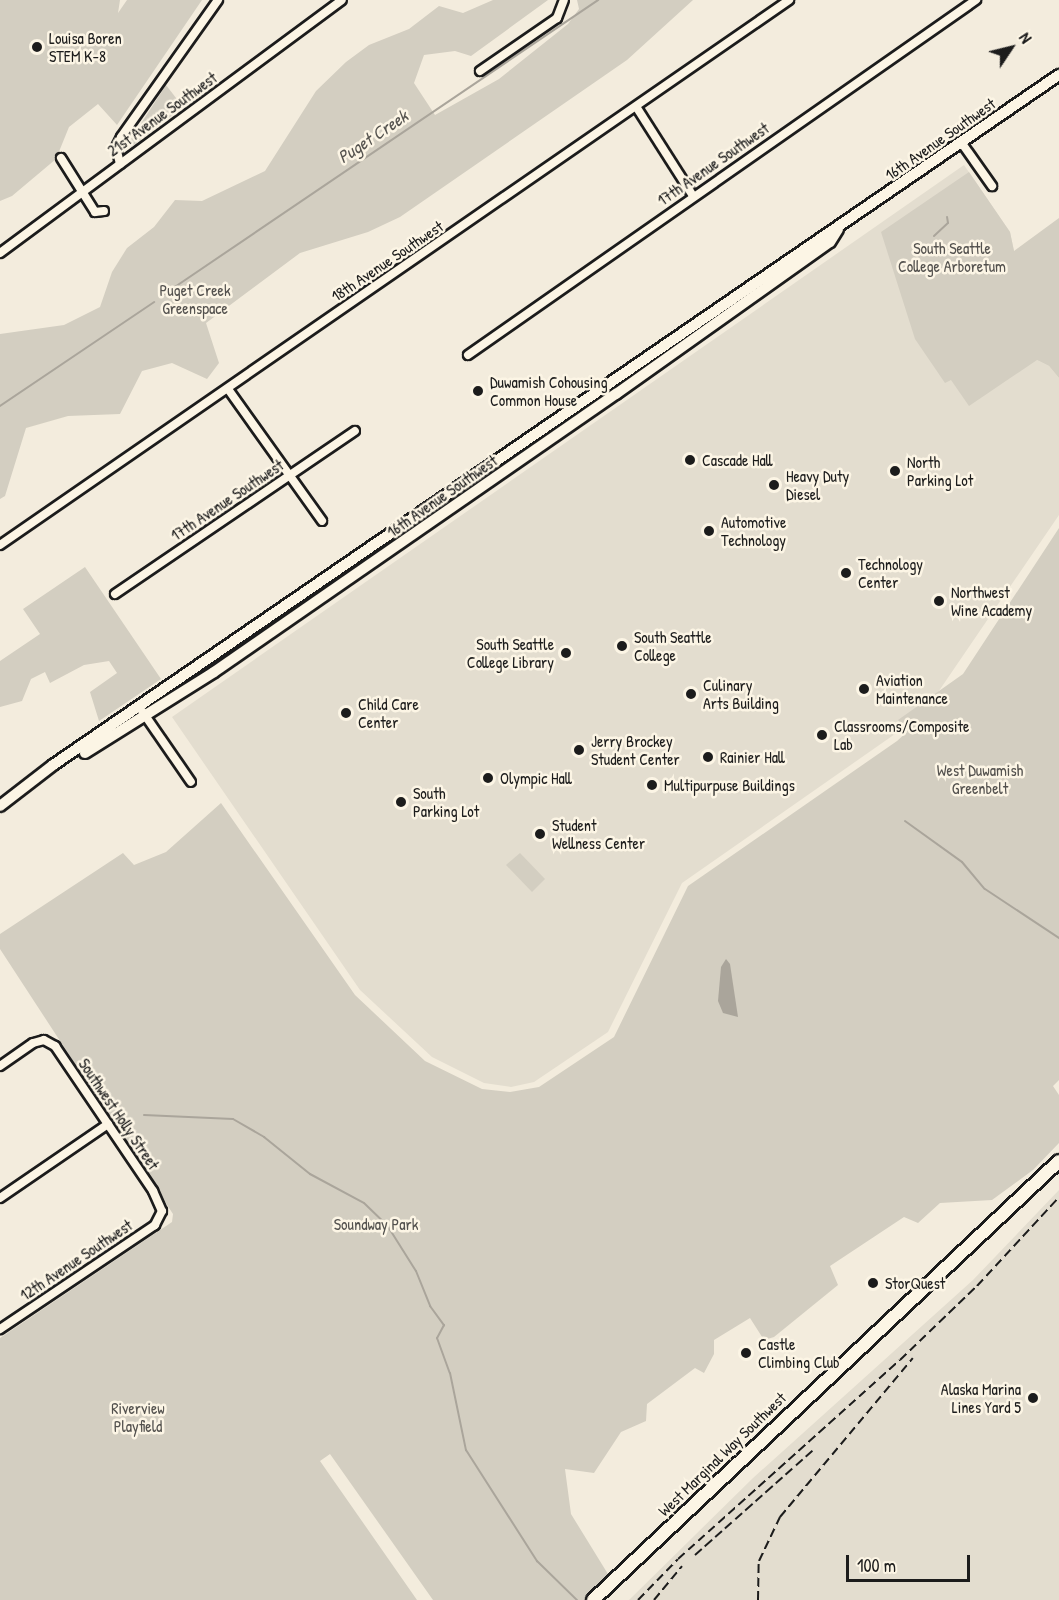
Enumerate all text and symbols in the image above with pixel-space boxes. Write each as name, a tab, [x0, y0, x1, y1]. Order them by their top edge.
north arrow	[981, 18, 1041, 78]
place label: Louisa Boren STEM K-8	[49, 28, 122, 66]
text: N	[1014, 28, 1037, 47]
marker: Louisa Boren STEM K-8	[30, 40, 44, 54]
street label: 21st Avenue Southwest	[103, 68, 221, 160]
street label: 16th Avenue Southwest	[881, 94, 999, 184]
water label: Puget Creek	[334, 106, 412, 168]
street label: 17th Avenue Southwest	[654, 118, 772, 210]
street label: 18th Avenue Southwest	[327, 216, 447, 306]
park label: South Seattle College Arboretum	[898, 238, 1006, 276]
park label: Puget Creek Greenspace	[159, 280, 231, 318]
place label: Duwamish Cohousing Common House	[490, 372, 608, 410]
marker: Duwamish Cohousing Common House	[471, 384, 485, 398]
place label: Cascade Hall	[702, 450, 773, 470]
street label: 16th Avenue Southwest	[383, 451, 501, 541]
place label: North Parking Lot	[907, 452, 973, 490]
marker: Cascade Hall	[683, 453, 697, 467]
street label: 17th Avenue Southwest	[167, 455, 287, 545]
marker: North Parking Lot	[888, 464, 902, 478]
place label: Heavy Duty Diesel	[786, 466, 849, 504]
marker: Heavy Duty Diesel	[767, 478, 781, 492]
place label: Automotive Technology	[721, 512, 786, 550]
marker: Automotive Technology	[702, 524, 716, 538]
place label: Technology Center	[858, 554, 923, 592]
marker: Technology Center	[839, 566, 853, 580]
place label: Northwest Wine Academy	[951, 582, 1032, 620]
marker: Northwest Wine Academy	[932, 594, 946, 608]
place label: South Seattle College	[634, 627, 712, 665]
place label: South Seattle College Library	[467, 634, 554, 672]
marker: South Seattle College	[615, 639, 629, 653]
marker: South Seattle College Library	[559, 646, 573, 660]
place label: Aviation Maintenance	[876, 670, 948, 708]
place label: Culinary Arts Building	[703, 675, 779, 713]
marker: Aviation Maintenance	[857, 682, 871, 696]
marker: Culinary Arts Building	[684, 687, 698, 701]
place label: Child Care Center	[358, 694, 419, 732]
marker: Child Care Center	[339, 706, 353, 720]
place label: Classrooms/Composite Lab	[834, 716, 969, 754]
marker: Classrooms/Composite Lab	[815, 728, 829, 742]
place label: Jerry Brockey Student Center	[591, 731, 680, 769]
marker: Jerry Brockey Student Center	[572, 743, 586, 757]
place label: Rainier Hall	[720, 747, 785, 767]
marker: Rainier Hall	[701, 750, 715, 764]
park label: West Duwamish Greenbelt	[937, 760, 1023, 798]
place label: Olympic Hall	[500, 768, 572, 788]
marker: Olympic Hall	[481, 771, 495, 785]
place label: Multipurpuse Buildings	[664, 775, 795, 795]
marker: Multipurpuse Buildings	[645, 778, 659, 792]
place label: South Parking Lot	[413, 783, 479, 821]
marker: South Parking Lot	[394, 795, 408, 809]
place label: Student Wellness Center	[552, 815, 645, 853]
marker: Student Wellness Center	[533, 827, 547, 841]
street label: Southwest Holly Street	[75, 1055, 163, 1173]
park label: Soundway Park	[334, 1214, 418, 1234]
street label: 12th Avenue Southwest	[16, 1215, 136, 1305]
place label: StorQuest	[885, 1273, 945, 1293]
marker: StorQuest	[866, 1276, 880, 1290]
place label: Castle Climbing Club	[758, 1334, 840, 1372]
marker: Castle Climbing Club	[739, 1346, 753, 1360]
place label: Alaska Marina Lines Yard 5	[941, 1379, 1021, 1417]
street label: West Marginal Way Southwest	[654, 1388, 790, 1520]
marker: Alaska Marina Lines Yard 5	[1026, 1391, 1040, 1405]
park label: Riverview Playfield	[111, 1398, 165, 1436]
scale bar	[849, 1543, 974, 1581]
text: 100 m	[857, 1553, 896, 1578]

